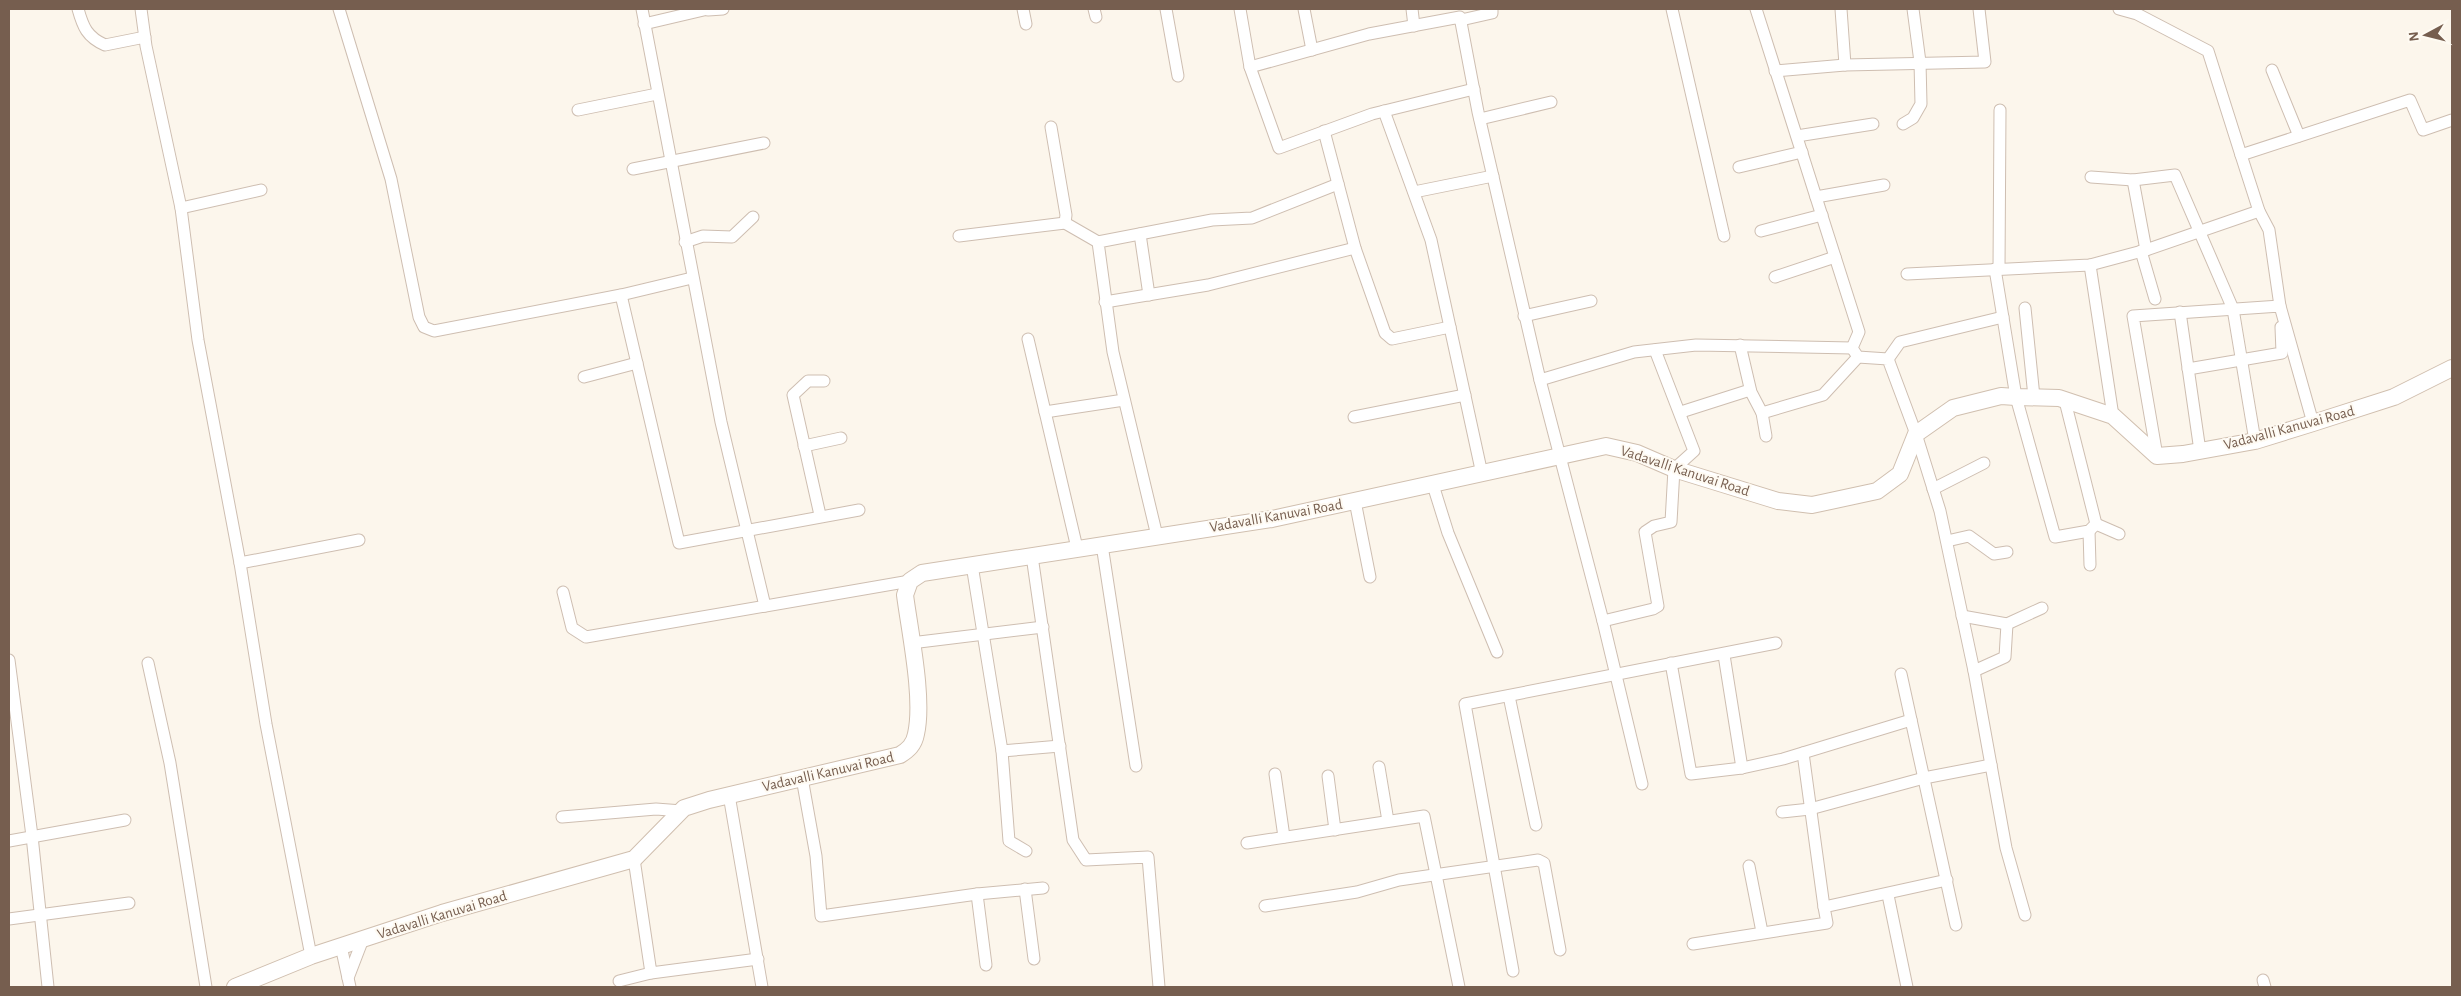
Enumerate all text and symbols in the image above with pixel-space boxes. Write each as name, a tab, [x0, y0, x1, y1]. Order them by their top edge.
north arrow	[2401, 10, 2451, 60]
text: N	[2407, 31, 2422, 42]
street label: Vadavalli Kanuvai Road	[2222, 403, 2356, 453]
street label: Vadavalli Kanuvai Road	[1619, 443, 1752, 499]
street label: Vadavalli Kanuvai Road	[1208, 497, 1344, 535]
street label: Vadavalli Kanuvai Road	[761, 750, 895, 794]
street label: Vadavalli Kanuvai Road	[375, 888, 509, 942]

